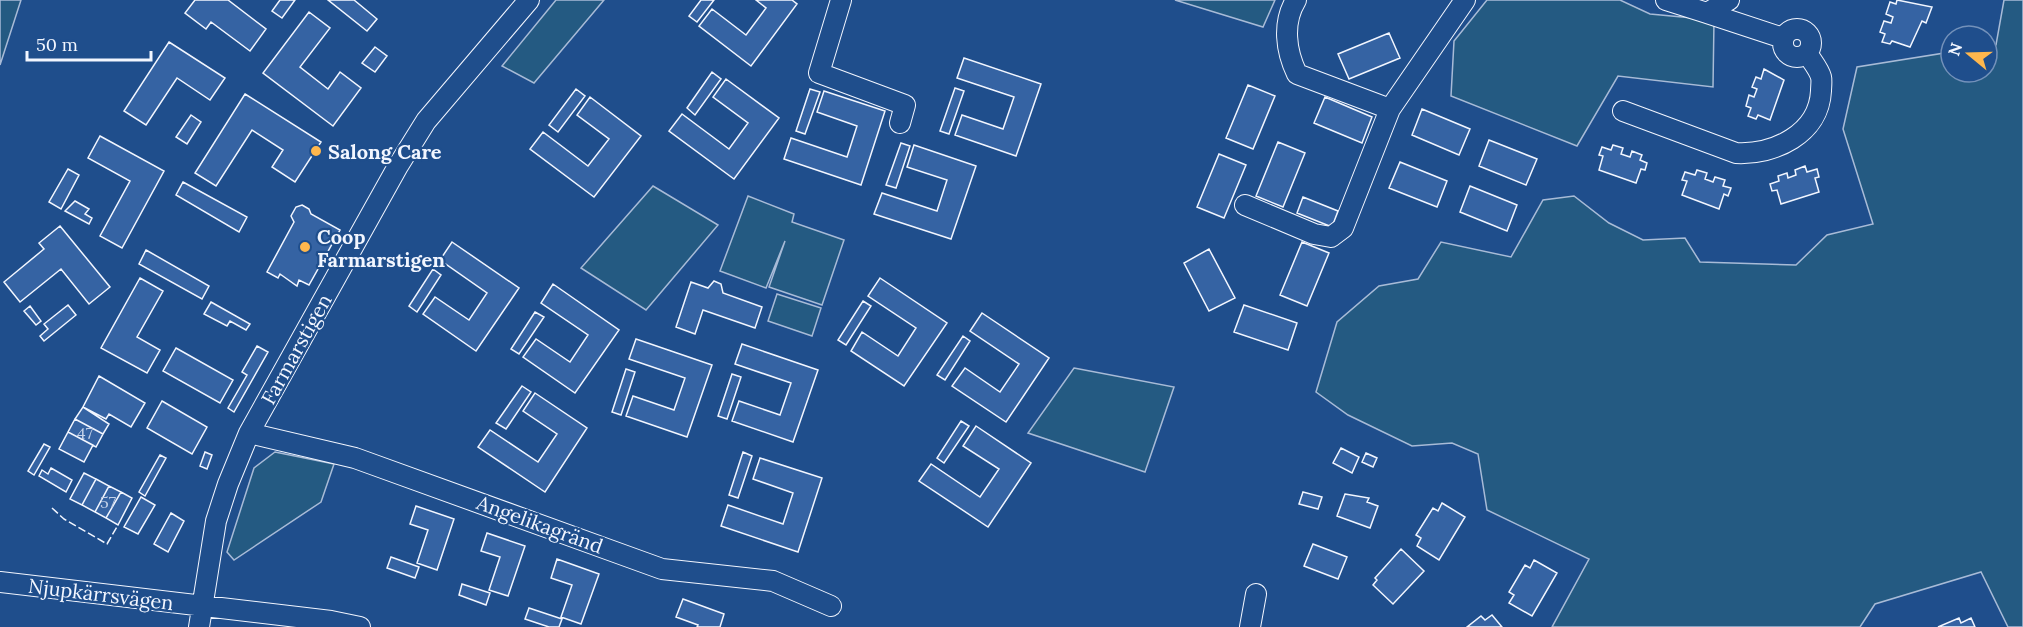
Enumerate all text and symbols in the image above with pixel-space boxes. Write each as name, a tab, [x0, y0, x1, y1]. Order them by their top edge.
scale bar	[27, 24, 152, 62]
north arrow	[1939, 24, 1999, 84]
text: 50 m	[36, 33, 78, 56]
text: N	[1943, 40, 1966, 58]
place label: Salong Care	[328, 139, 442, 164]
marker: Salong Care	[309, 144, 323, 158]
place label: Coop Farmarstigen	[317, 224, 445, 272]
marker: Coop Farmarstigen	[298, 240, 312, 254]
street label: Farmarstigen	[255, 289, 337, 409]
house number: 47	[77, 423, 94, 443]
street label: Angelikagränd	[472, 489, 607, 558]
house number: 57	[100, 492, 117, 512]
street label: Njupkärrsvägen	[27, 573, 175, 615]

